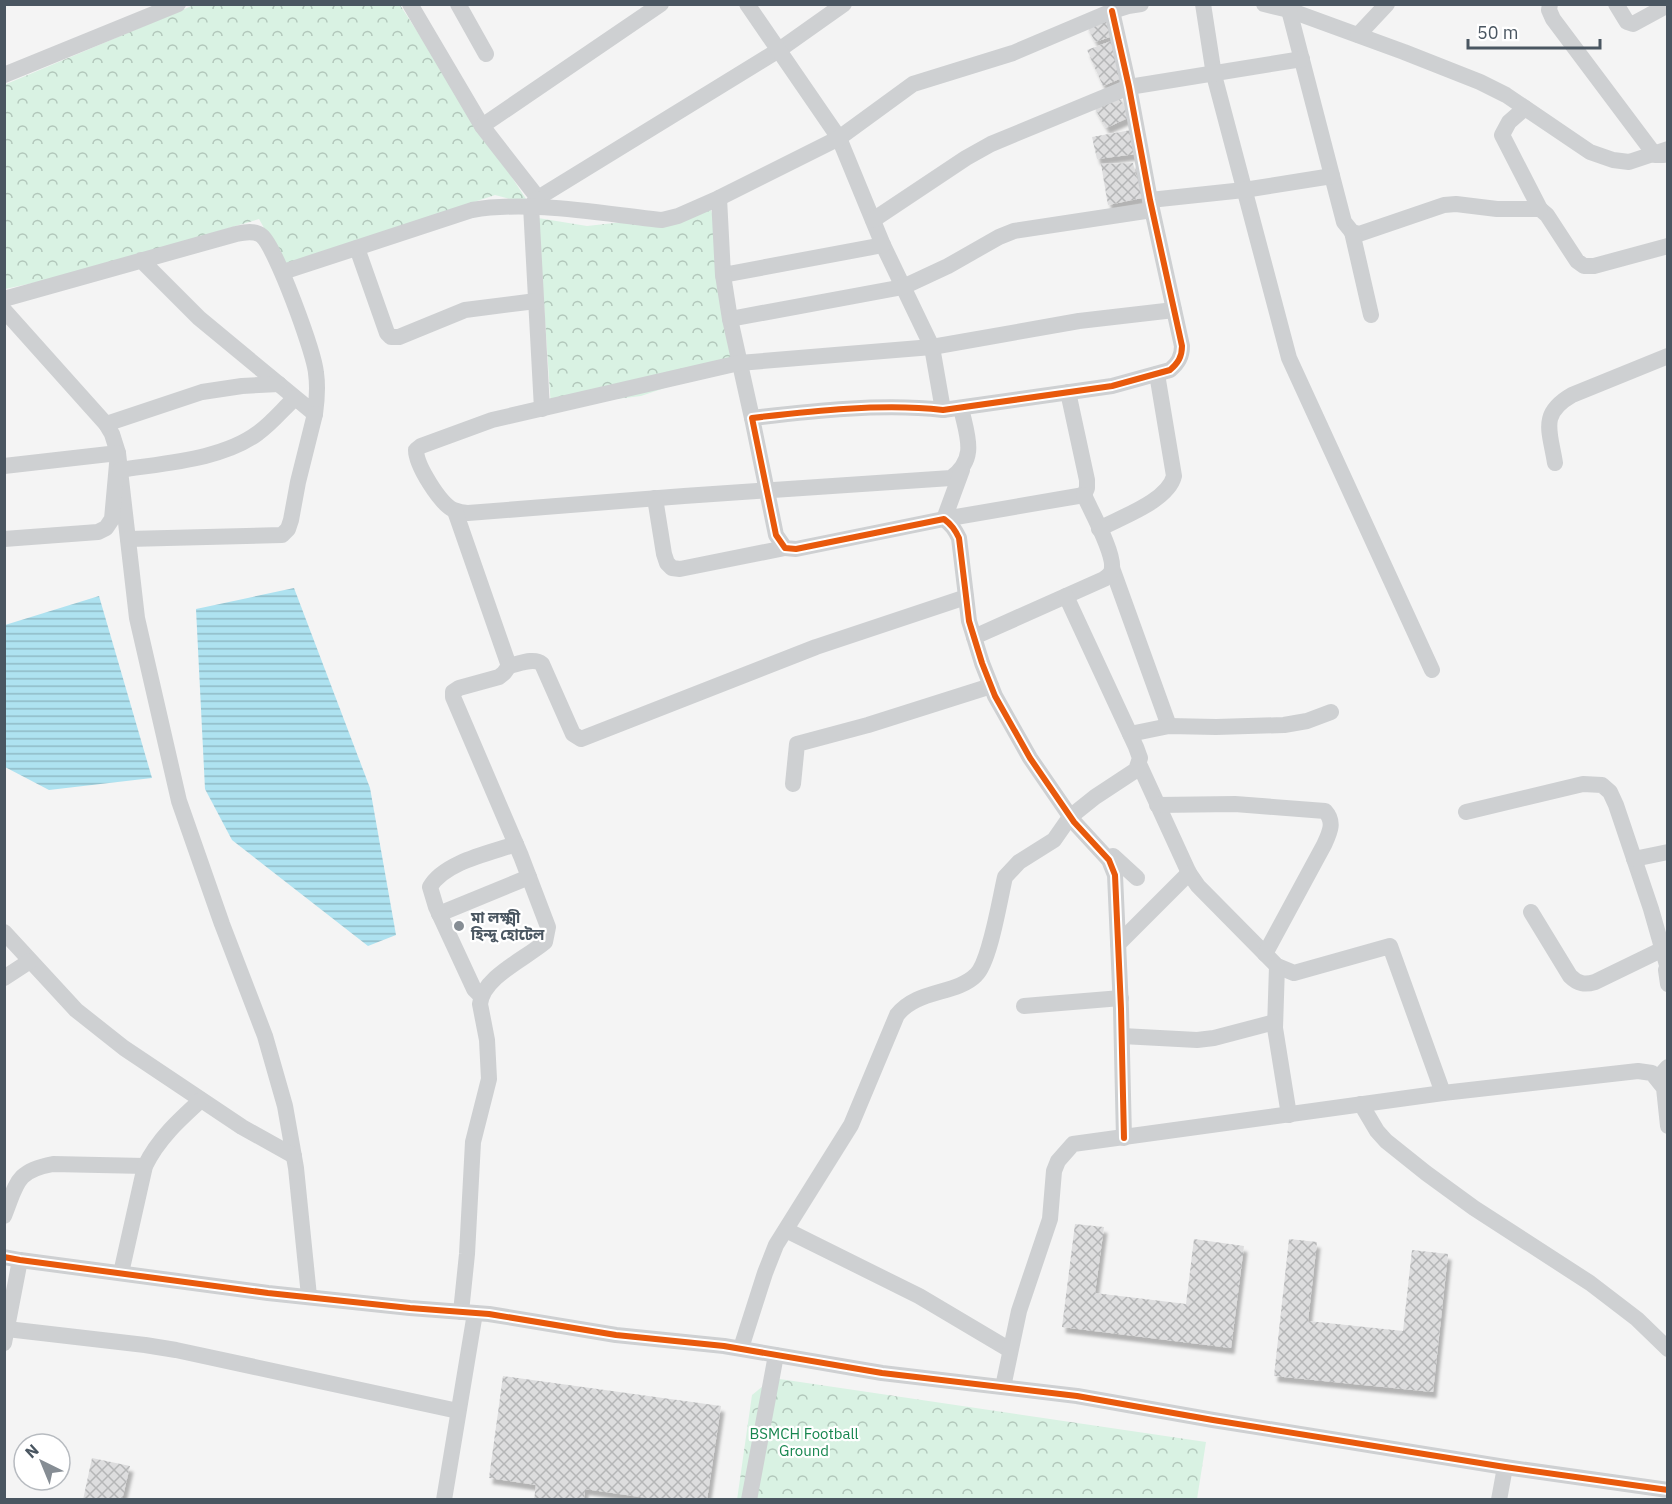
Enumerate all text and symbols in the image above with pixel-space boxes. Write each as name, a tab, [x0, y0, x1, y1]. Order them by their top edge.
scale bar	[1468, 12, 1600, 50]
text: 50 m	[1477, 21, 1519, 44]
place label: মা লক্ষ্মী হিন্দু হোটেল	[470, 908, 545, 944]
marker: মা লক্ষ্মী হিন্দু হোটেল	[452, 919, 466, 933]
park label: BSMCH Football Ground	[749, 1424, 859, 1460]
north arrow	[12, 1432, 72, 1492]
text: N	[21, 1440, 43, 1462]

